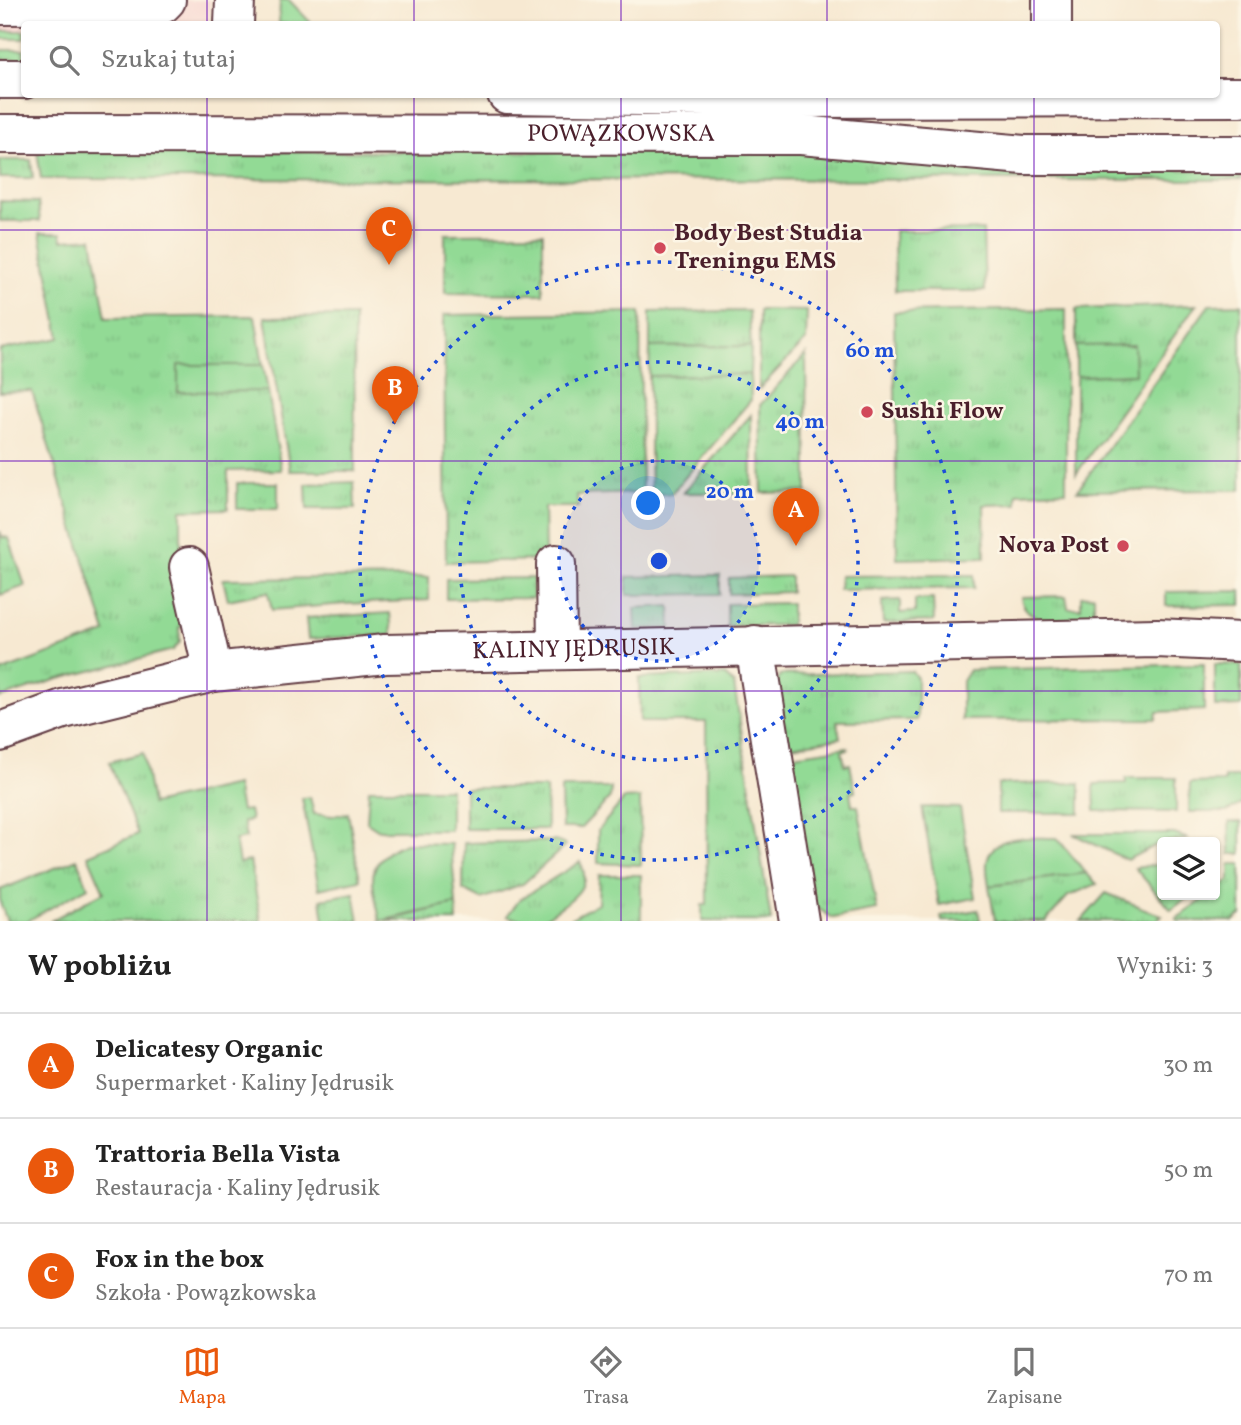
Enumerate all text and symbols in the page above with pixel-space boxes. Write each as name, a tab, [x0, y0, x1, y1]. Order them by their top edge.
search box	[21, 21, 1220, 98]
icon: search	[45, 41, 83, 79]
text: Szukaj tutaj	[101, 42, 236, 78]
street label: POWĄZKOWSKA	[527, 118, 715, 152]
pin: C	[366, 207, 412, 265]
place label: Body Best Studia Treningu EMS	[674, 217, 863, 279]
marker: Body Best Studia Treningu EMS	[652, 240, 668, 256]
text: 60 m	[846, 337, 894, 366]
pin: B	[372, 366, 418, 424]
place label: Sushi Flow	[881, 395, 1004, 429]
marker: Sushi Flow	[859, 404, 875, 420]
text: 40 m	[775, 408, 825, 437]
text: 20 m	[706, 478, 754, 507]
your location	[631, 486, 665, 520]
pin: A	[773, 488, 819, 546]
place label: Nova Post	[999, 529, 1109, 563]
marker: Nova Post	[1115, 538, 1131, 554]
centre of rings	[647, 549, 671, 573]
street label: KALINY JĘDRUSIK	[472, 631, 675, 669]
map controls	[1157, 837, 1220, 900]
button: layers	[1157, 837, 1220, 900]
text: W pobliżu	[28, 946, 171, 988]
text: Wyniki: 3	[1116, 951, 1213, 983]
text: Delicatesy Organic	[95, 1032, 323, 1068]
text: A	[43, 1050, 59, 1082]
text: 30 m	[1163, 1050, 1213, 1082]
text: Supermarket · Kaliny Jędrusik	[95, 1068, 394, 1100]
text: Trattoria Bella Vista	[95, 1137, 340, 1173]
text: B	[43, 1155, 59, 1187]
text: 50 m	[1164, 1155, 1213, 1187]
text: Restauracja · Kaliny Jędrusik	[95, 1173, 380, 1205]
text: Fox in the box	[95, 1242, 264, 1278]
text: C	[44, 1260, 58, 1292]
text: 70 m	[1164, 1260, 1213, 1292]
text: Szkoła · Powązkowska	[95, 1278, 317, 1310]
tab: Mapa	[179, 1343, 226, 1411]
tab: Trasa	[584, 1343, 629, 1411]
tab: Zapisane	[986, 1343, 1062, 1411]

